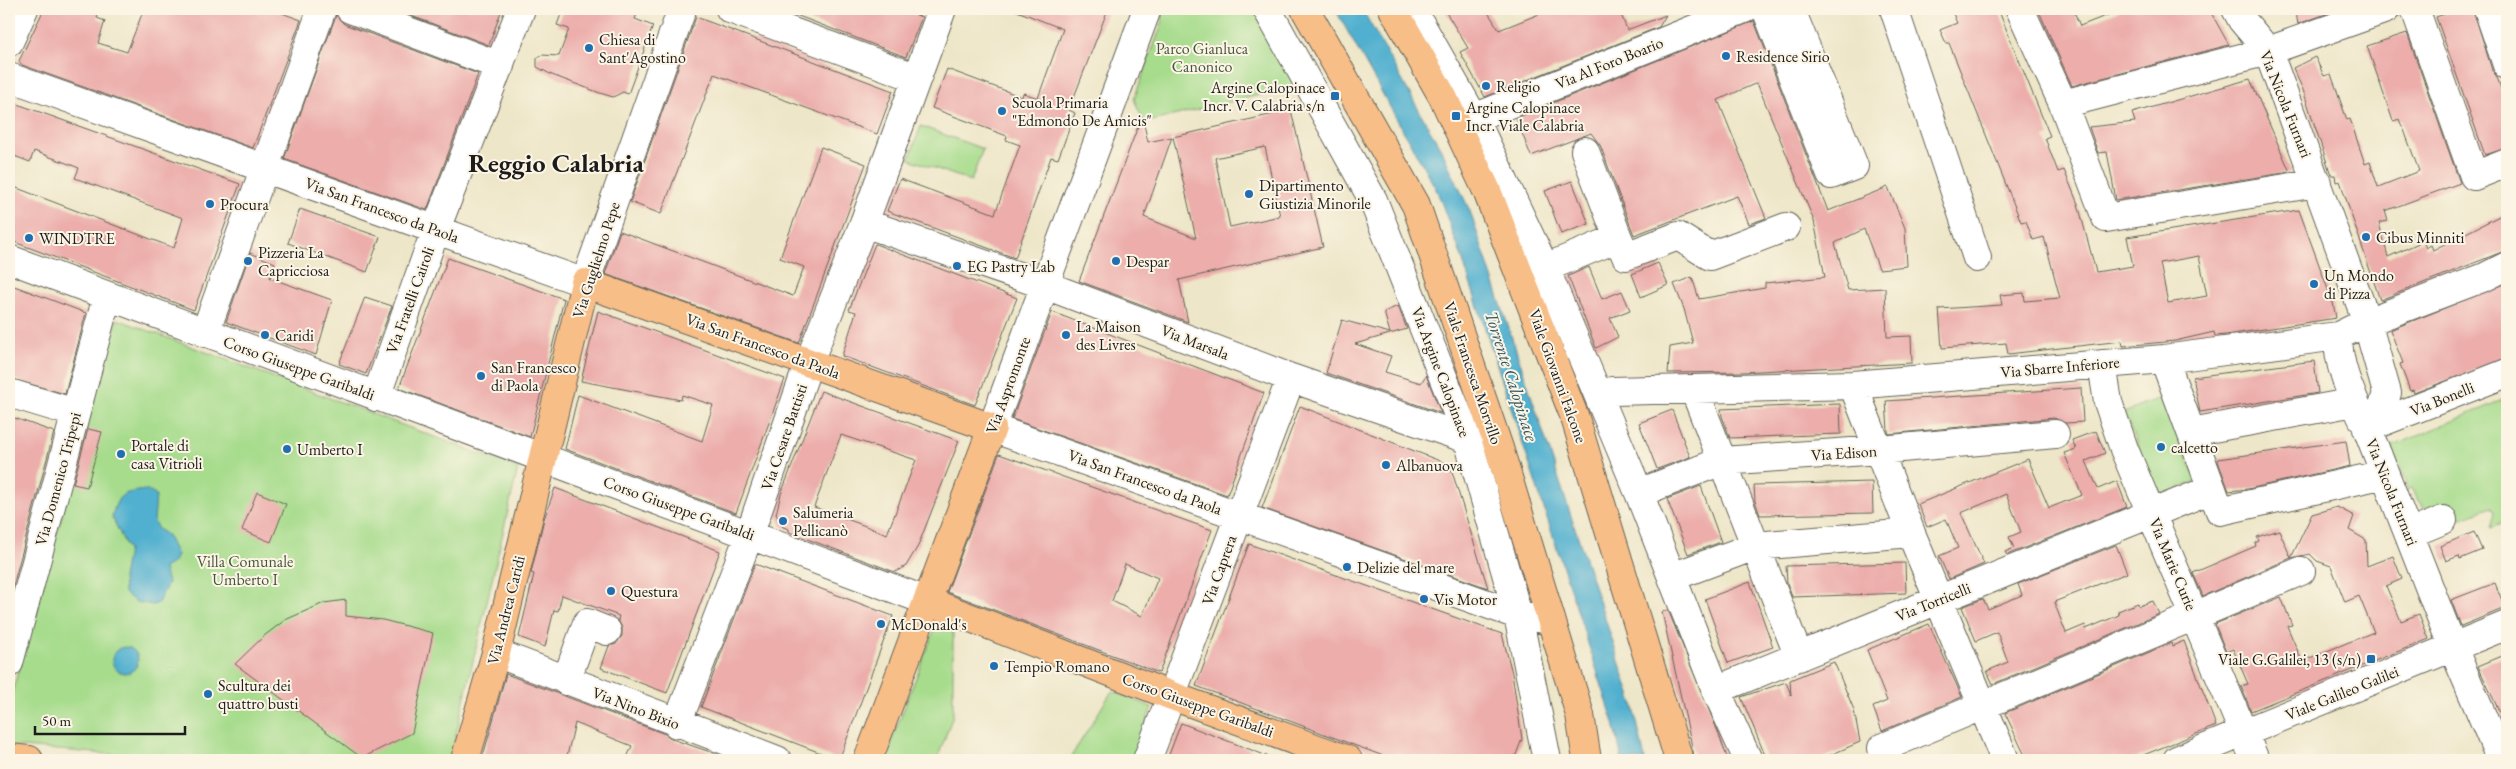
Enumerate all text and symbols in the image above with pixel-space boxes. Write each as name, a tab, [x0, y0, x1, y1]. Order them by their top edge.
place label: Chiesa di Sant'Agostino	[599, 29, 686, 68]
street label: Via Al Foro Boario	[1552, 32, 1666, 94]
park label: Parco Gianluca Canonico	[1156, 38, 1249, 77]
marker: Chiesa di Sant'Agostino	[583, 42, 595, 54]
place label: Residence Sirio	[1736, 46, 1830, 67]
street label: Via Nicola Furnari	[2255, 47, 2317, 161]
marker: Residence Sirio	[1720, 50, 1732, 62]
place label: Religio	[1496, 76, 1540, 97]
place label: Argine Calopinace Incr. V. Calabria s/n	[1203, 77, 1326, 116]
marker: Religio	[1480, 80, 1492, 92]
marker: Argine Calopinace Incr. V. Calabria s/n	[1329, 90, 1341, 102]
place label: Scuola Primaria "Edmondo De Amicis"	[1012, 92, 1152, 131]
place label: Argine Calopinace Incr. Viale Calabria	[1465, 97, 1585, 136]
marker: Scuola Primaria "Edmondo De Amicis"	[996, 105, 1008, 117]
marker: Argine Calopinace Incr. Viale Calabria	[1450, 110, 1462, 122]
district label: Reggio Calabria	[468, 146, 644, 180]
street label: Via San Francesco da Paola	[302, 172, 463, 248]
place label: Dipartimento Giustizia Minorile	[1259, 175, 1371, 214]
marker: Dipartimento Giustizia Minorile	[1243, 188, 1255, 200]
place label: Procura	[220, 194, 269, 215]
marker: Procura	[204, 198, 216, 210]
street label: Via Guglielmo Pepe	[567, 199, 625, 321]
place label: Cibus Minniti	[2376, 227, 2464, 248]
place label: WINDTRE	[39, 228, 115, 249]
marker: Cibus Minniti	[2360, 231, 2372, 243]
marker: WINDTRE	[23, 232, 35, 244]
place label: Pizzeria La Capricciosa	[258, 242, 330, 281]
street label: Via Fratelli Cairoli	[381, 244, 439, 356]
place label: Despar	[1126, 251, 1170, 272]
marker: Pizzeria La Capricciosa	[242, 255, 254, 267]
marker: Despar	[1110, 255, 1122, 267]
place label: EG Pastry Lab	[967, 256, 1055, 277]
marker: EG Pastry Lab	[951, 260, 963, 272]
place label: Un Mondo di Pizza	[2324, 265, 2394, 304]
marker: Un Mondo di Pizza	[2308, 278, 2320, 290]
street label: Viale Francesca Morvillo	[1439, 299, 1507, 447]
street label: Via Argine Calopinace	[1406, 304, 1476, 440]
street label: Viale Giovanni Falcone	[1524, 306, 1592, 446]
street label: Via San Francesco da Paola	[683, 308, 844, 384]
water label: Torrente Calopinace	[1479, 308, 1544, 445]
place label: La Maison des Livres	[1076, 316, 1141, 355]
street label: Via Marsala	[1158, 319, 1233, 365]
place label: Caridi	[275, 325, 314, 346]
marker: Caridi	[259, 329, 271, 341]
marker: La Maison des Livres	[1060, 329, 1072, 341]
street label: Corso Giuseppe Garibaldi	[220, 331, 378, 405]
street label: Via Aspromonte	[981, 334, 1035, 436]
street label: Via Sbarre Inferiore	[2000, 351, 2120, 383]
place label: San Francesco di Paola	[491, 357, 577, 396]
marker: San Francesco di Paola	[475, 370, 487, 382]
street label: Via Bonelli	[2407, 377, 2477, 421]
street label: Via Cesare Battisti	[756, 381, 812, 493]
street label: Via Domenico Tripepi	[30, 410, 86, 548]
place label: Portale di casa Vitrioli	[131, 435, 203, 474]
street label: Via Nicola Furnari	[2361, 435, 2423, 549]
place label: calcetto	[2171, 437, 2218, 458]
place label: Umberto I	[297, 439, 363, 460]
street label: Via Edison	[1810, 440, 1878, 466]
marker: calcetto	[2155, 441, 2167, 453]
marker: Umberto I	[281, 443, 293, 455]
street label: Via San Francesco da Paola	[1065, 444, 1226, 520]
marker: Portale di casa Vitrioli	[115, 448, 127, 460]
place label: Albanuova	[1395, 455, 1464, 476]
marker: Albanuova	[1380, 459, 1392, 471]
street label: Corso Giuseppe Garibaldi	[600, 471, 758, 545]
place label: Salumeria Pellicanò	[793, 502, 854, 541]
marker: Salumeria Pellicanò	[777, 515, 789, 527]
street label: Via Marie Curie	[2144, 515, 2202, 613]
street label: Via Caprera	[1197, 531, 1242, 608]
park label: Villa Comunale Umberto I	[197, 551, 293, 590]
street label: Via Andrea Caridi	[482, 553, 530, 667]
place label: Delizie del mare	[1357, 557, 1454, 578]
marker: Delizie del mare	[1341, 561, 1353, 573]
street label: Via Torricelli	[1892, 577, 1974, 627]
place label: Questura	[621, 581, 679, 602]
marker: Questura	[605, 585, 617, 597]
place label: Vis Motor	[1434, 589, 1498, 610]
marker: Vis Motor	[1418, 593, 1430, 605]
place label: McDonald's	[891, 614, 967, 635]
marker: McDonald's	[875, 618, 887, 630]
place label: Viale G.Galilei, 13 (s/n)	[2218, 649, 2361, 670]
marker: Viale G.Galilei, 13 (s/n)	[2365, 653, 2377, 665]
place label: Tempio Romano	[1004, 656, 1110, 677]
marker: Tempio Romano	[988, 660, 1000, 672]
street label: Viale Galileo Galilei	[2282, 661, 2402, 725]
street label: Corso Giuseppe Garibaldi	[1119, 668, 1277, 742]
place label: Scultura dei quattro busti	[218, 675, 299, 714]
street label: Via Nino Bixio	[589, 682, 683, 734]
marker: Scultura dei quattro busti	[202, 688, 214, 700]
scale bar	[35, 704, 185, 736]
text: 50 m	[42, 711, 71, 730]

